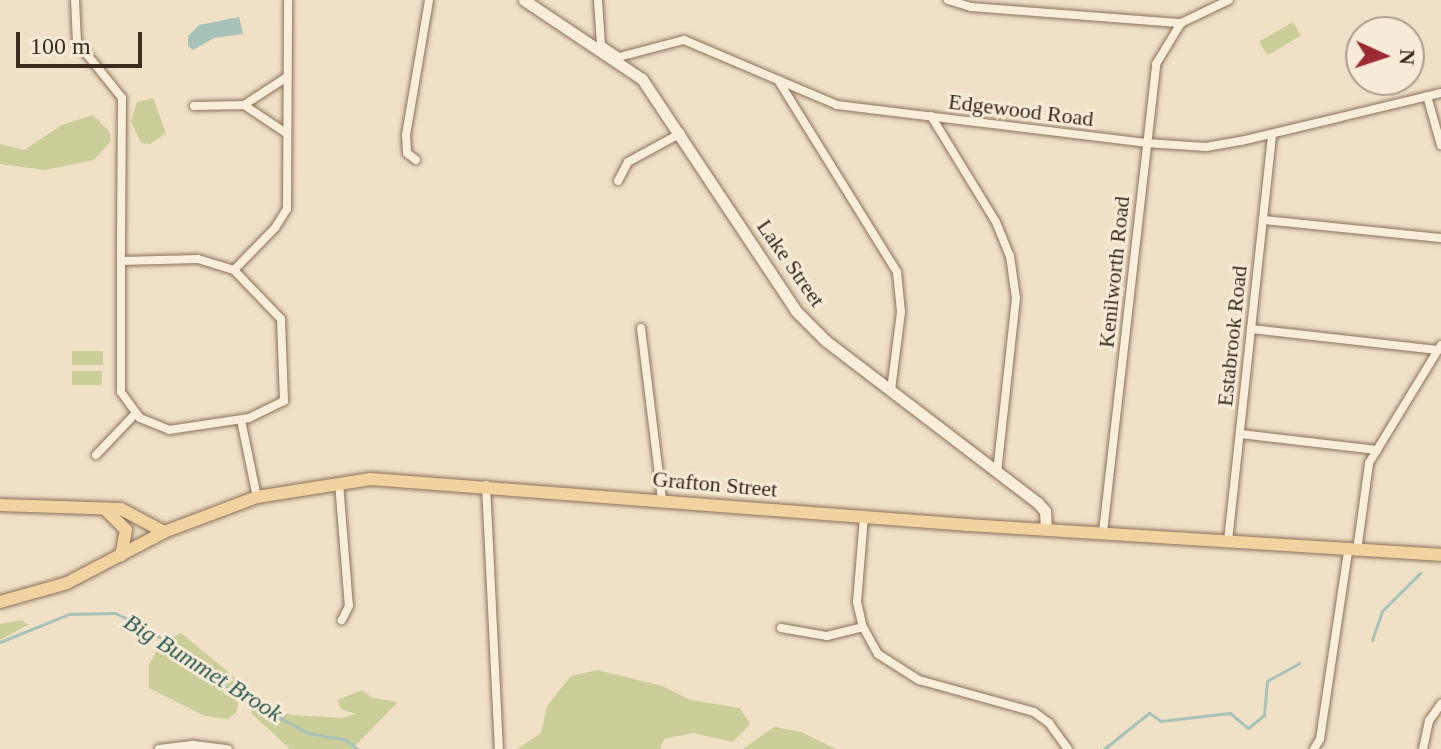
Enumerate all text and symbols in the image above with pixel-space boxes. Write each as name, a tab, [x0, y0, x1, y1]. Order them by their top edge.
scale bar	[20, 16, 146, 66]
north arrow	[1345, 16, 1425, 96]
text: 100 m	[30, 33, 91, 59]
text: N	[1395, 49, 1420, 66]
street label: Edgewood Road	[947, 88, 1095, 132]
street label: Kenilworth Road	[1093, 195, 1135, 349]
street label: Lake Street	[751, 214, 831, 312]
street label: Estabrook Road	[1211, 264, 1253, 408]
street label: Grafton Street	[651, 465, 779, 503]
water label: Big Bummet Brook	[118, 608, 288, 728]

